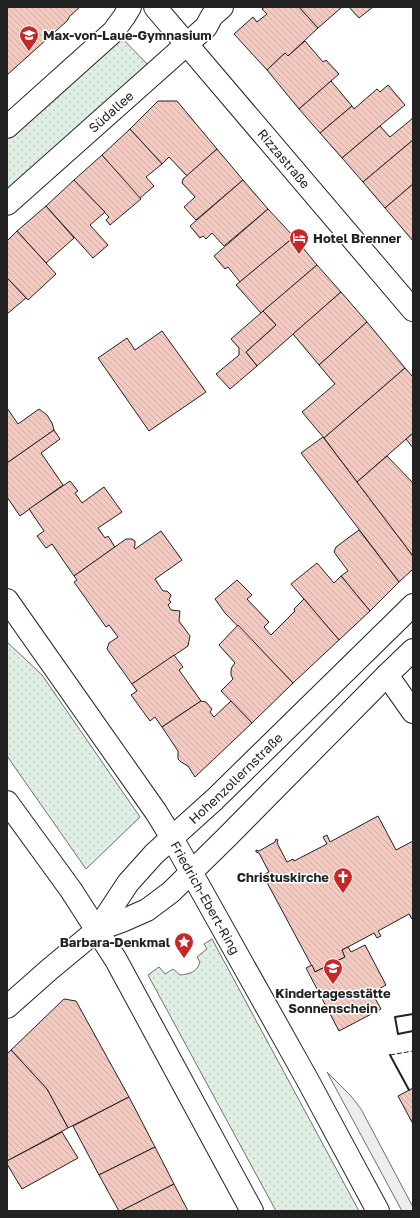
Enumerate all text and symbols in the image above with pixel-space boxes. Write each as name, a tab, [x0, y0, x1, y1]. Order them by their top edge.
school or university icon: Max-von-Laue-Gymnasium	[18, 24, 40, 52]
place label: Max-von-Laue-Gymnasium	[43, 27, 212, 43]
street label: Südallee	[85, 87, 137, 136]
street label: Rizzastraße	[254, 126, 314, 191]
hotel icon: Hotel Brenner	[288, 227, 310, 255]
place label: Hotel Brenner	[313, 230, 401, 246]
street label: Hohenzollernstraße	[185, 729, 286, 827]
street label: Friedrich-Ebert-Ring	[167, 838, 244, 957]
church icon: Christuskirche	[332, 866, 354, 894]
place label: Christuskirche	[237, 869, 329, 885]
place icon: Barbara-Denkmal	[173, 931, 195, 959]
place label: Barbara-Denkmal	[60, 934, 171, 950]
school or university icon: Kindertagesstätte Sonnenschein	[322, 957, 344, 985]
place label: Kindertagesstätte Sonnenschein	[275, 985, 391, 1016]

